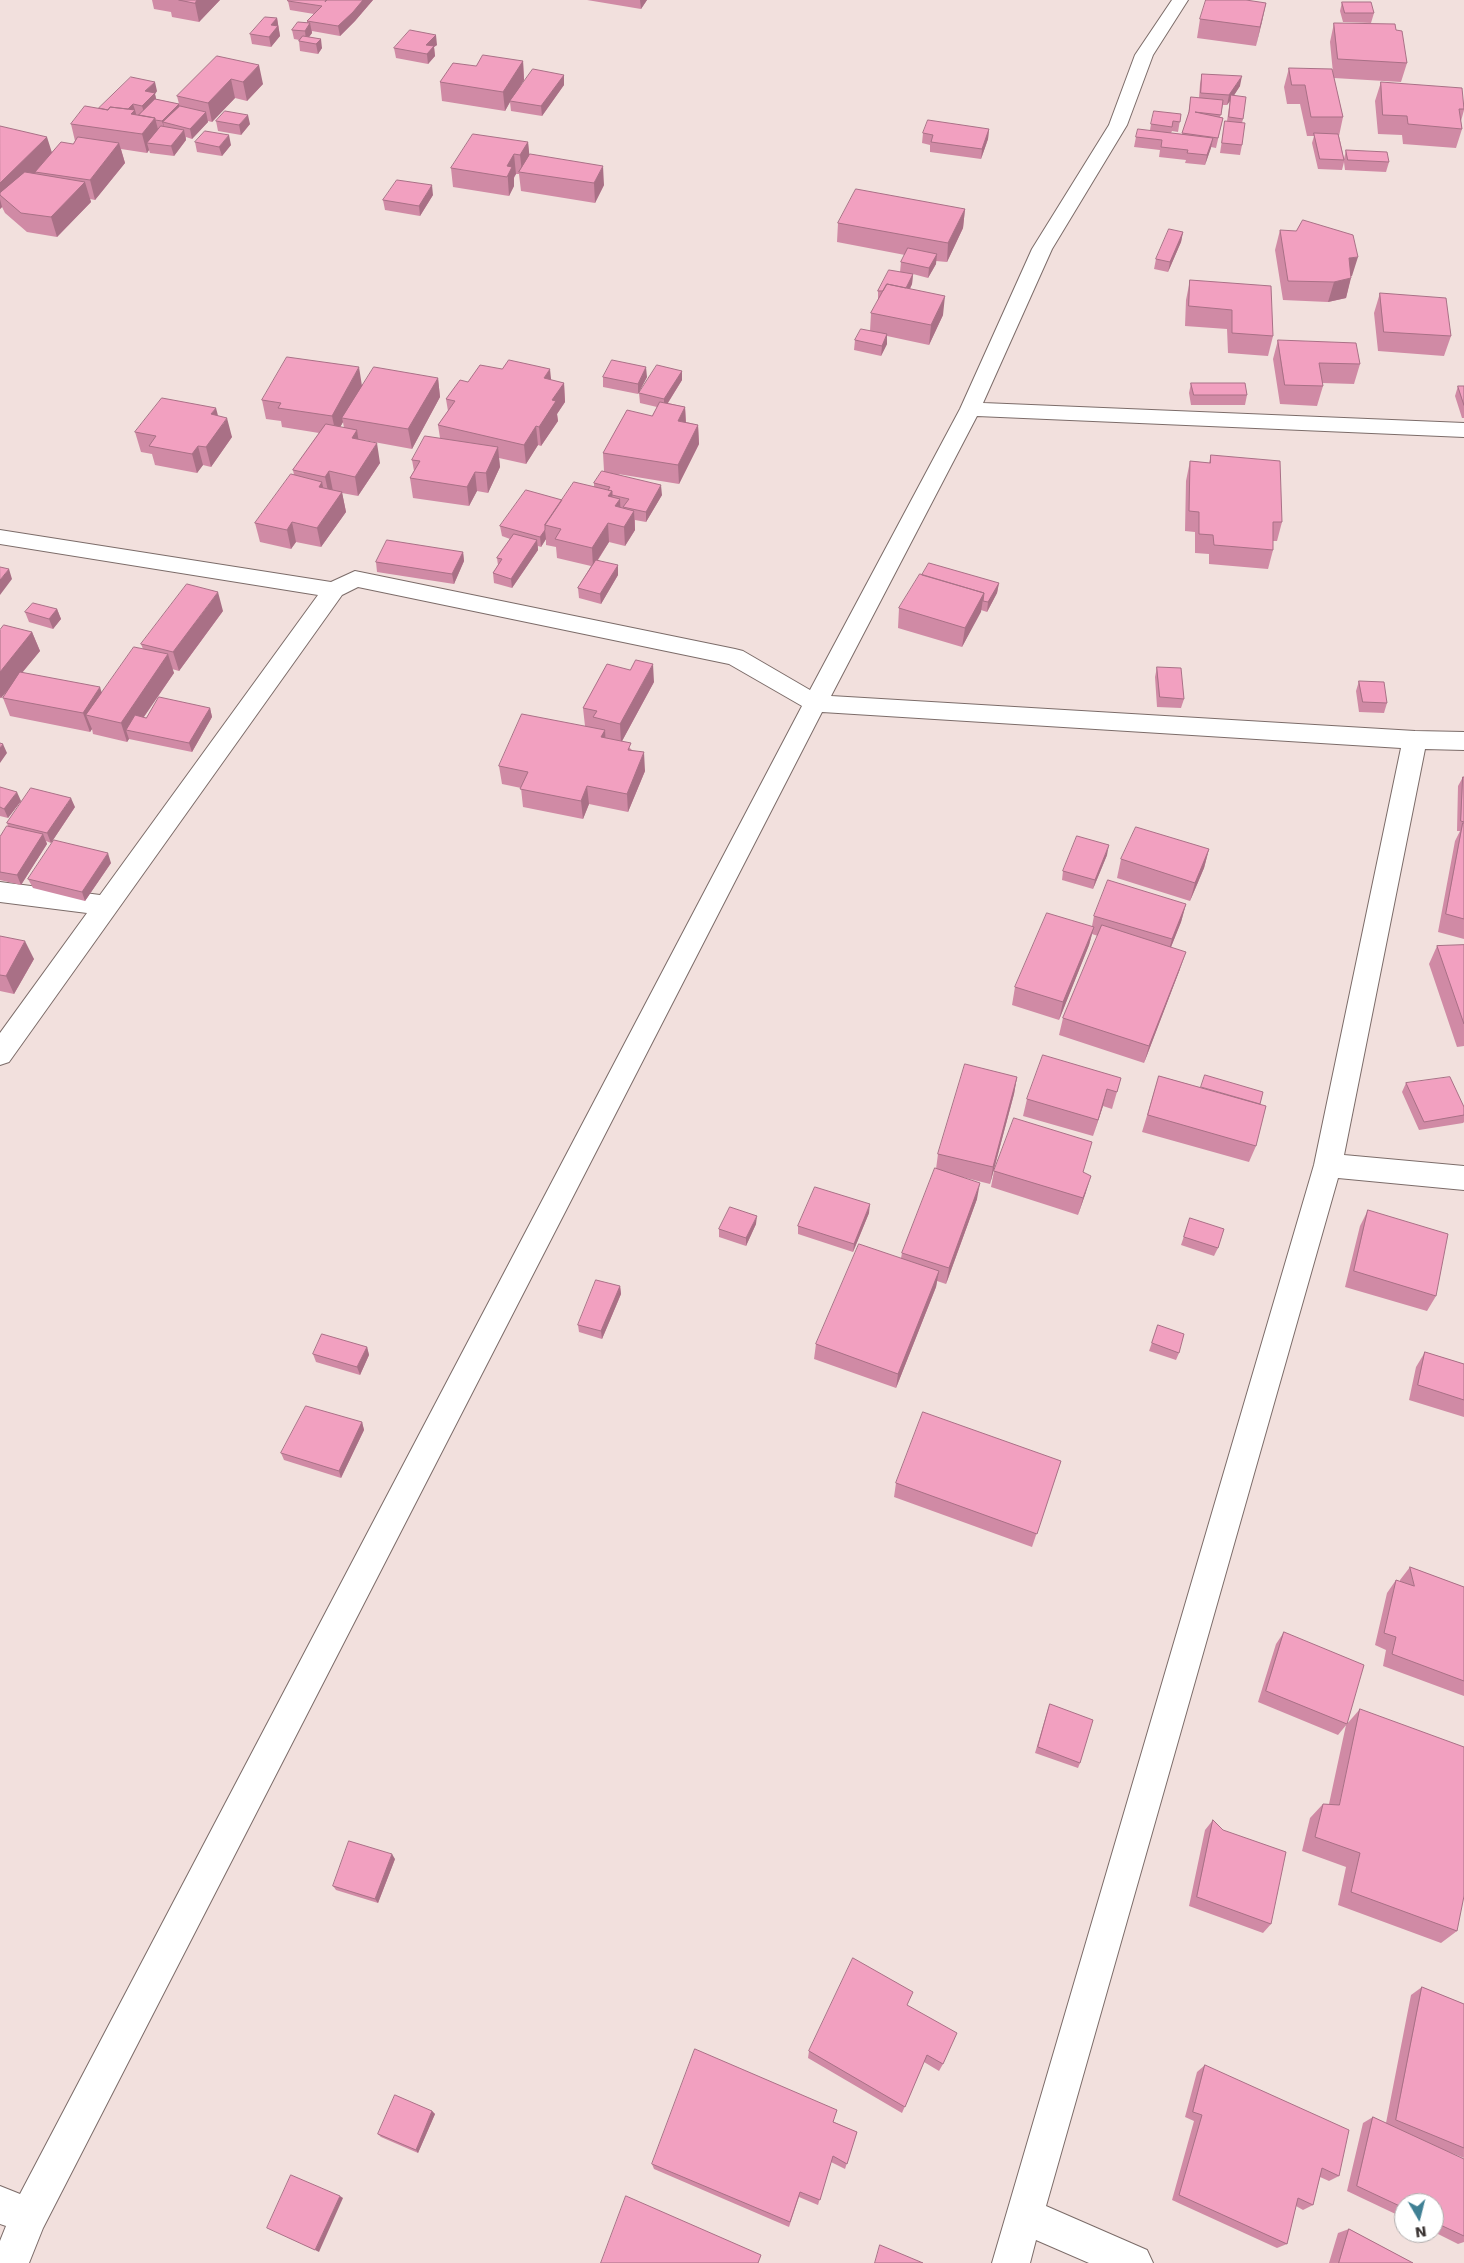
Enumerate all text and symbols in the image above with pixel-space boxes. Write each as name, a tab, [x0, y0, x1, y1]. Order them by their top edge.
north arrow	[1394, 2193, 1444, 2243]
text: N	[1414, 2223, 1428, 2241]

